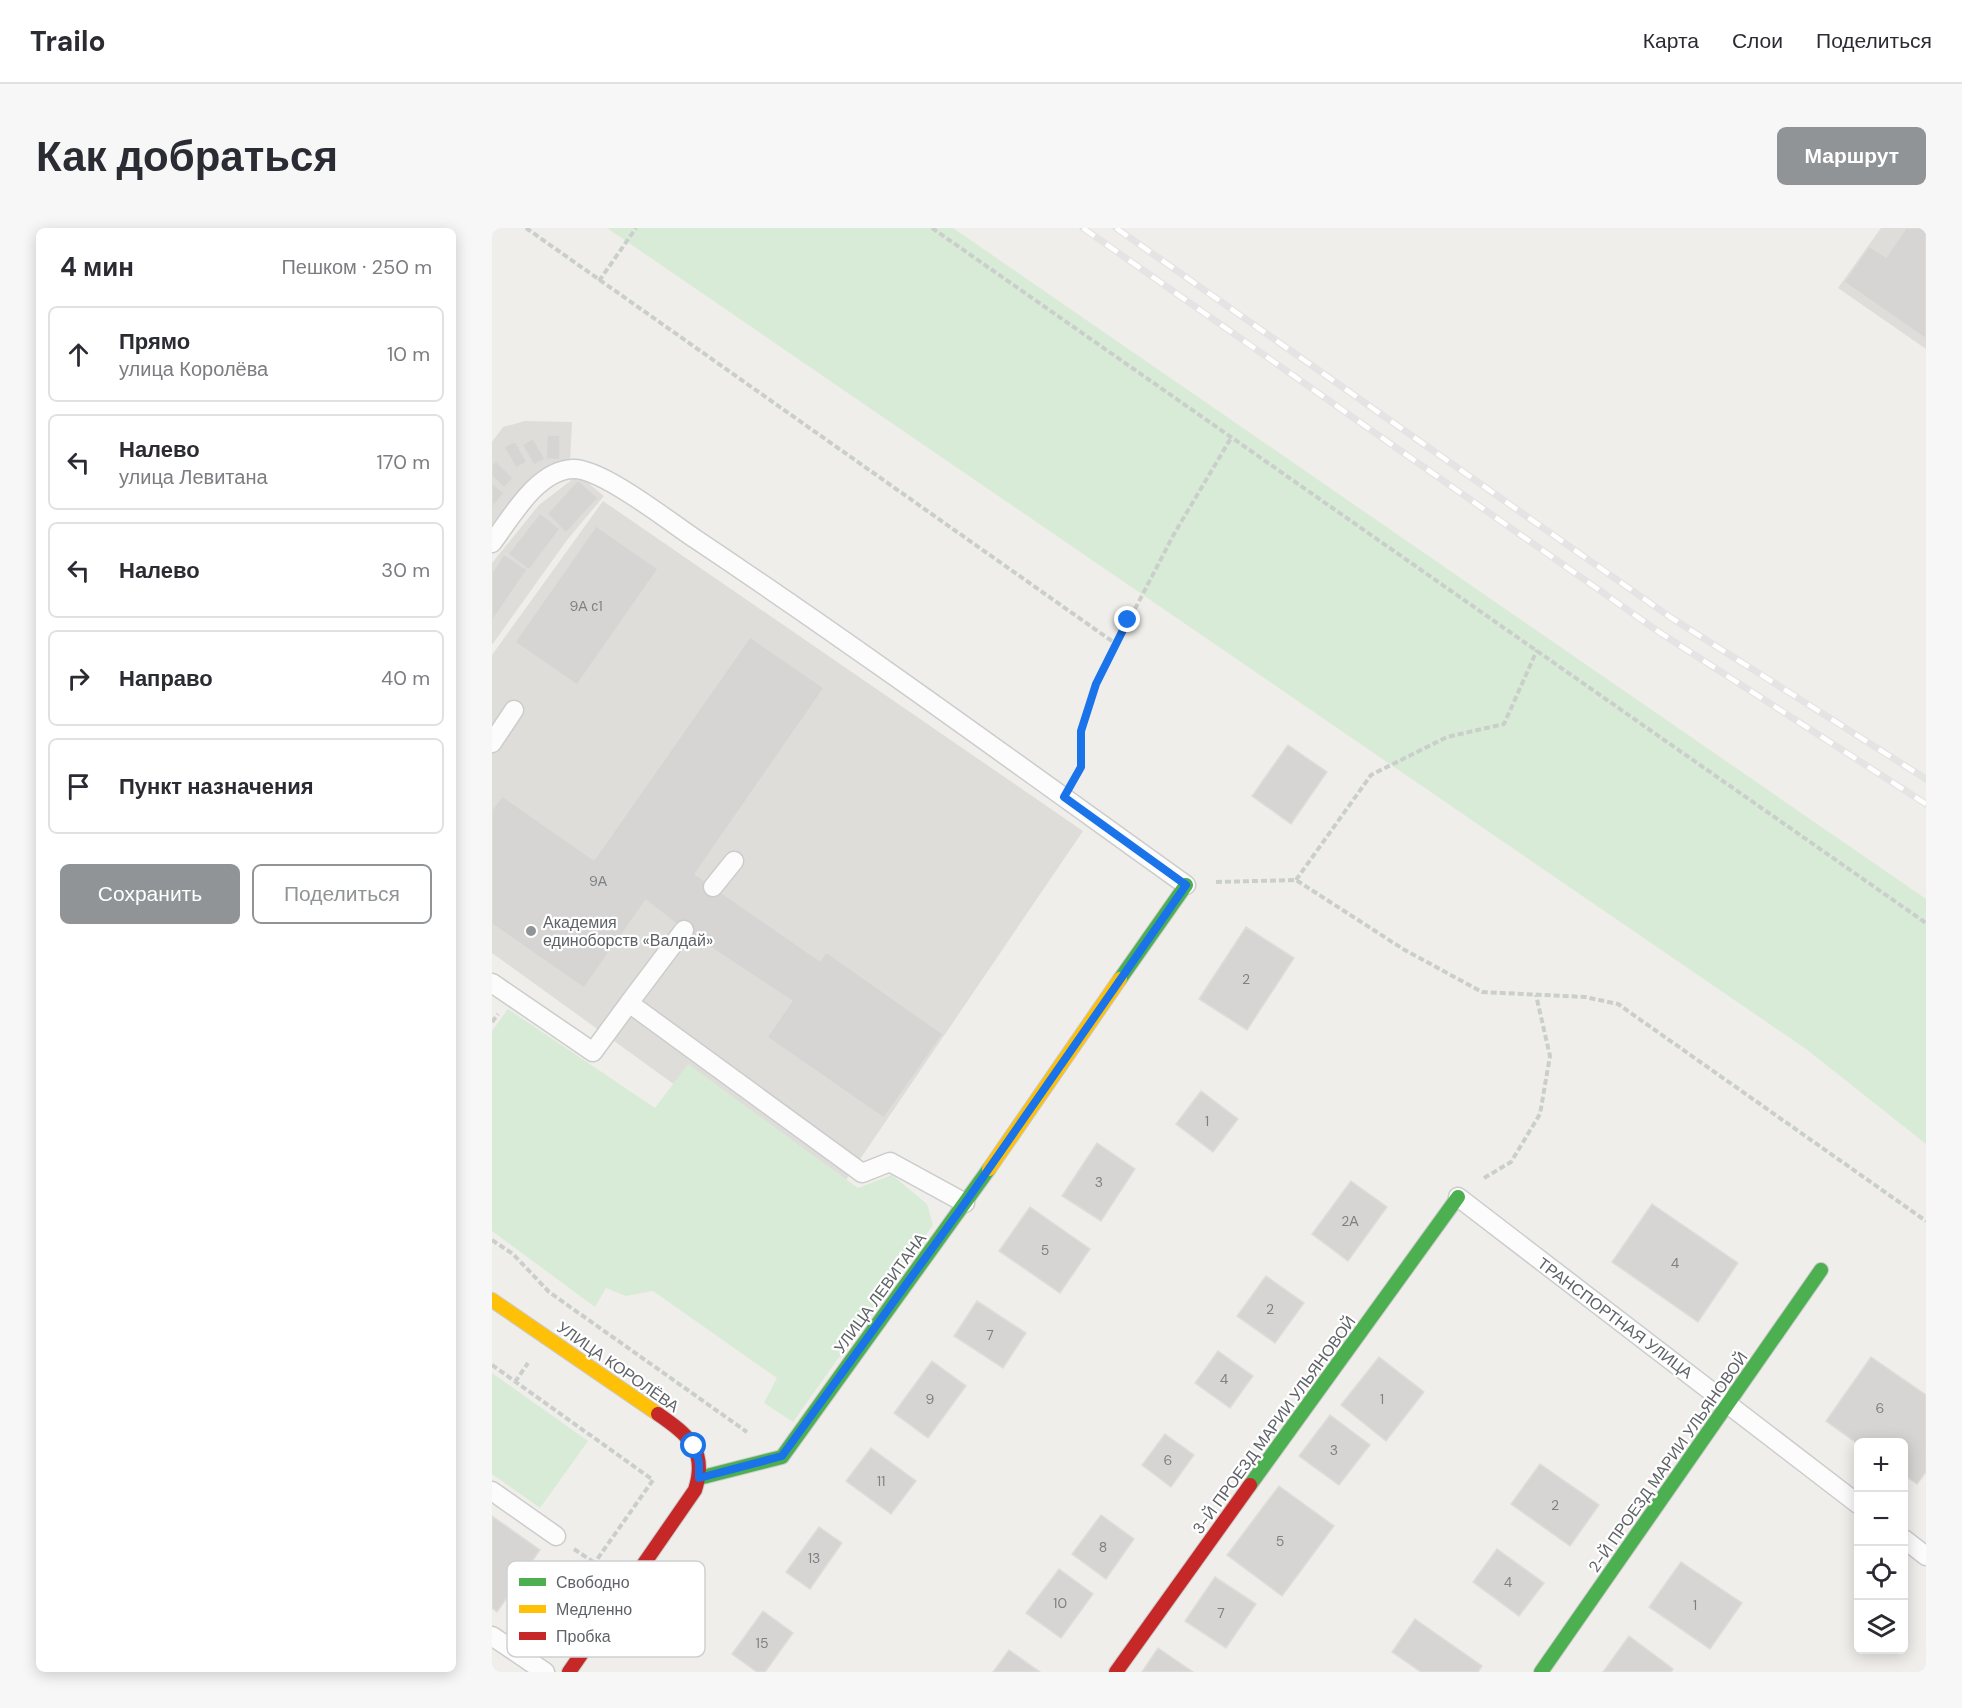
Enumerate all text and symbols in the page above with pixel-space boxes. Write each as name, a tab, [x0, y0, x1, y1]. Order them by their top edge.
text: Trailo	[30, 23, 106, 60]
text: Карта	[1643, 27, 1699, 55]
text: Слои	[1732, 27, 1783, 55]
text: Поделиться	[1816, 27, 1932, 55]
button: Маршрут	[1777, 127, 1926, 185]
text: Как добраться	[36, 129, 338, 184]
text: 4 мин	[60, 250, 134, 284]
text: Пешком · 250 m	[281, 254, 432, 280]
text: Прямо	[119, 327, 190, 356]
icon: ahead	[62, 338, 95, 371]
text: 10 m	[387, 341, 430, 367]
text: улица Королёва	[119, 356, 268, 382]
text: Налево	[119, 435, 200, 464]
icon: left	[62, 446, 95, 479]
text: 170 m	[377, 449, 430, 475]
text: улица Левитана	[119, 464, 268, 490]
icon: left	[62, 554, 95, 587]
text: Налево	[119, 556, 200, 585]
text: 30 m	[381, 557, 430, 583]
house number: 9А с1	[569, 597, 603, 615]
route end	[1114, 606, 1140, 632]
icon: right	[62, 662, 95, 695]
text: Направо	[119, 664, 213, 693]
text: 40 m	[381, 665, 430, 691]
icon: arrive	[62, 770, 95, 803]
text: Пункт назначения	[119, 772, 314, 801]
button: Сохранить	[60, 864, 240, 924]
button: Поделиться	[252, 864, 432, 924]
house number: 9А	[589, 872, 608, 890]
place label: Академия единоборств «Валдай»	[543, 912, 713, 951]
marker: Академия единоборств «Валдай»	[524, 924, 538, 938]
house number: 2	[1242, 970, 1250, 988]
house number: 1	[1205, 1112, 1209, 1130]
house number: 3	[1095, 1173, 1103, 1191]
house number: 2А	[1341, 1212, 1359, 1230]
street label: УЛИЦА ЛЕВИТАНА	[829, 1228, 931, 1357]
house number: 5	[1041, 1241, 1049, 1259]
street label: ТРАНСПОРТНАЯ УЛИЦА	[1533, 1253, 1697, 1383]
house number: 4	[1671, 1254, 1680, 1272]
house number: 2	[1266, 1300, 1274, 1318]
street label: 3-Й ПРОЕЗД МАРИИ УЛЬЯНОВОЙ	[1188, 1312, 1360, 1538]
street label: УЛИЦА КОРОЛЁВА	[553, 1317, 683, 1417]
house number: 7	[986, 1326, 994, 1344]
street label: 2-Й ПРОЕЗД МАРИИ УЛЬЯНОВОЙ	[1584, 1348, 1752, 1576]
house number: 4	[1220, 1370, 1229, 1388]
house number: 9	[926, 1390, 935, 1408]
house number: 1	[1380, 1390, 1384, 1408]
house number: 6	[1876, 1399, 1884, 1417]
route start	[680, 1432, 706, 1458]
map controls	[1854, 1438, 1908, 1654]
button: +	[1854, 1438, 1908, 1492]
house number: 3	[1330, 1442, 1338, 1458]
house number: 6	[1164, 1451, 1172, 1469]
house number: 11	[877, 1472, 885, 1490]
button: −	[1854, 1492, 1908, 1546]
house number: 2	[1551, 1496, 1559, 1514]
house number: 5	[1276, 1532, 1284, 1550]
house number: 8	[1099, 1538, 1107, 1556]
button: locate	[1854, 1546, 1908, 1600]
house number: 13	[808, 1549, 820, 1567]
legend	[507, 1561, 705, 1657]
text: Свободно	[556, 1572, 630, 1593]
house number: 4	[1504, 1573, 1513, 1591]
house number: 10	[1053, 1594, 1067, 1612]
house number: 1	[1693, 1596, 1697, 1614]
text: Медленно	[556, 1599, 632, 1620]
button: layers	[1854, 1600, 1908, 1654]
house number: 7	[1217, 1604, 1225, 1622]
text: Пробка	[556, 1626, 611, 1647]
house number: 15	[756, 1634, 768, 1652]

